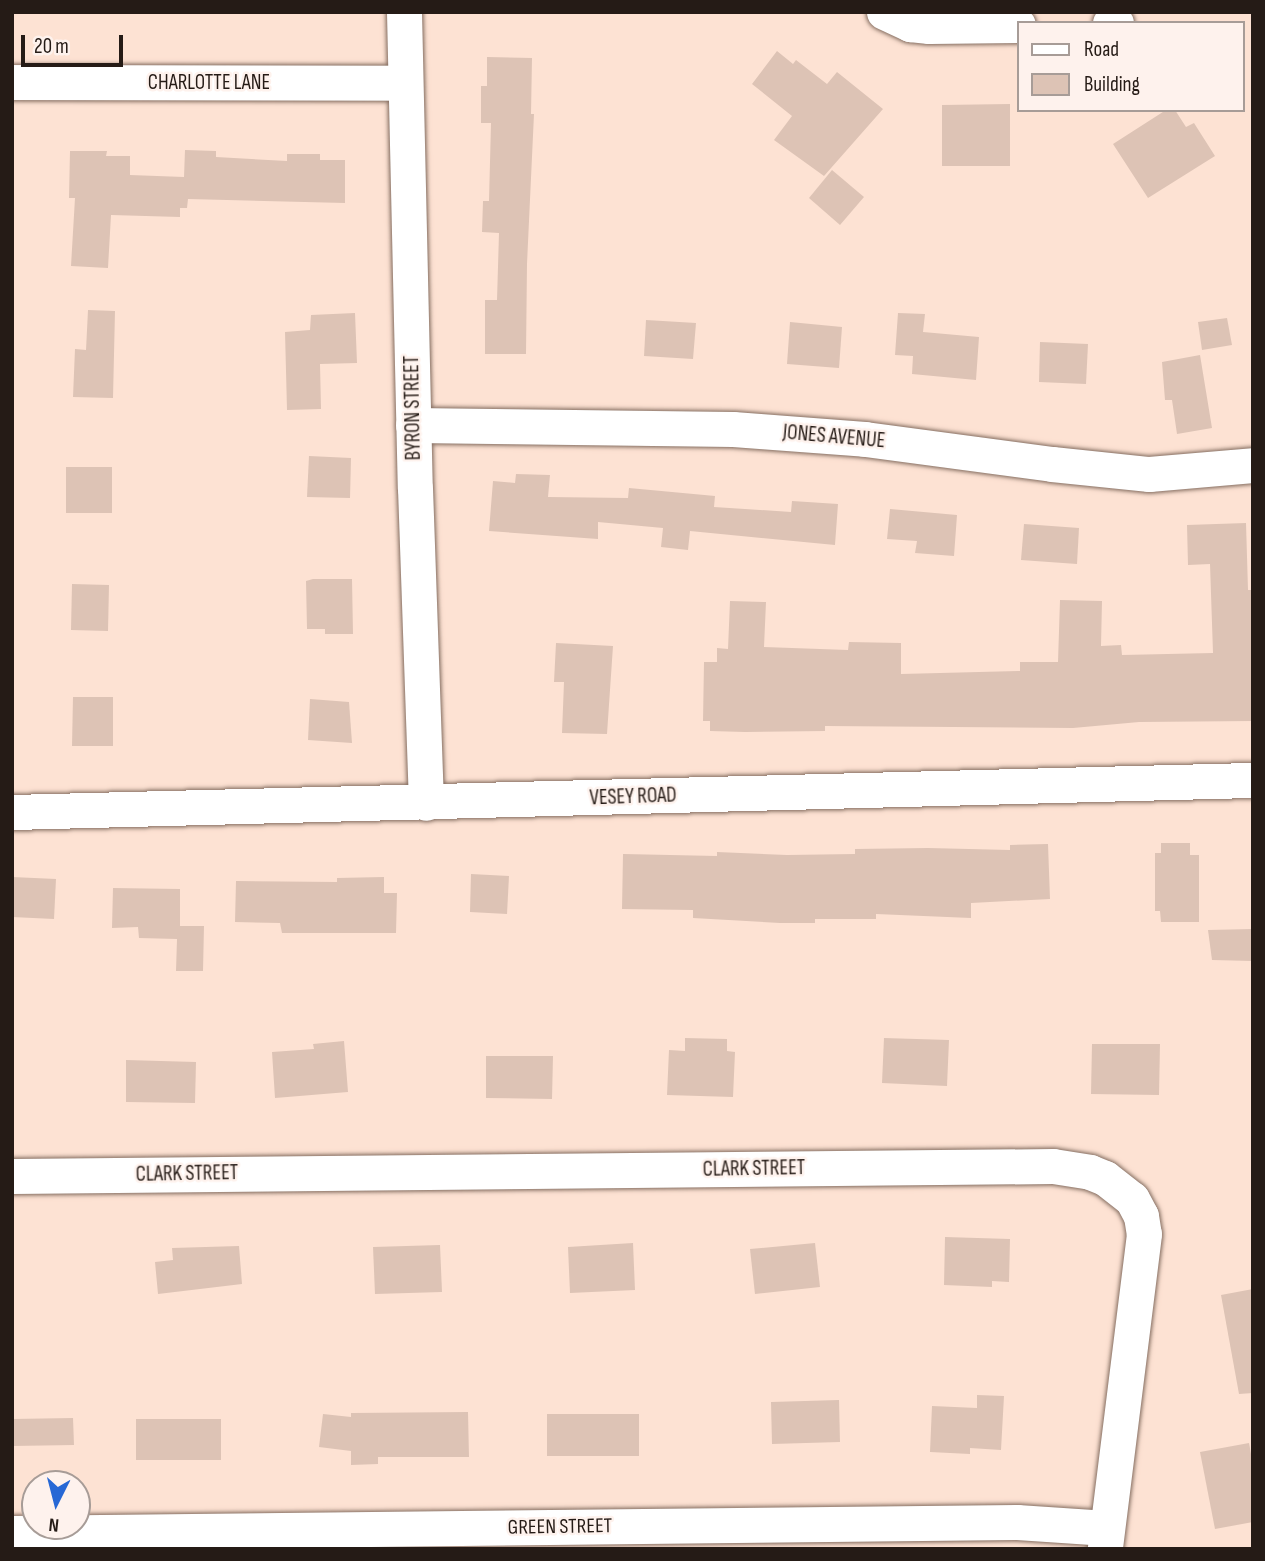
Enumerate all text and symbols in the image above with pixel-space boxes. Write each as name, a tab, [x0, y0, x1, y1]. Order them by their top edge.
scale bar	[24, 21, 126, 65]
legend	[1016, 21, 1244, 112]
text: 20 m	[34, 34, 69, 59]
text: Road	[1084, 37, 1119, 62]
street label: CHARLOTTE LANE	[148, 70, 270, 96]
text: Building	[1084, 72, 1140, 97]
street label: BYRON STREET	[399, 355, 427, 461]
street label: JONES AVENUE	[782, 420, 886, 454]
street label: VESEY ROAD	[589, 783, 677, 811]
street label: CLARK STREET	[702, 1156, 806, 1182]
street label: CLARK STREET	[135, 1161, 239, 1187]
north arrow	[21, 1470, 91, 1540]
text: N	[48, 1512, 60, 1536]
street label: GREEN STREET	[508, 1513, 612, 1541]

